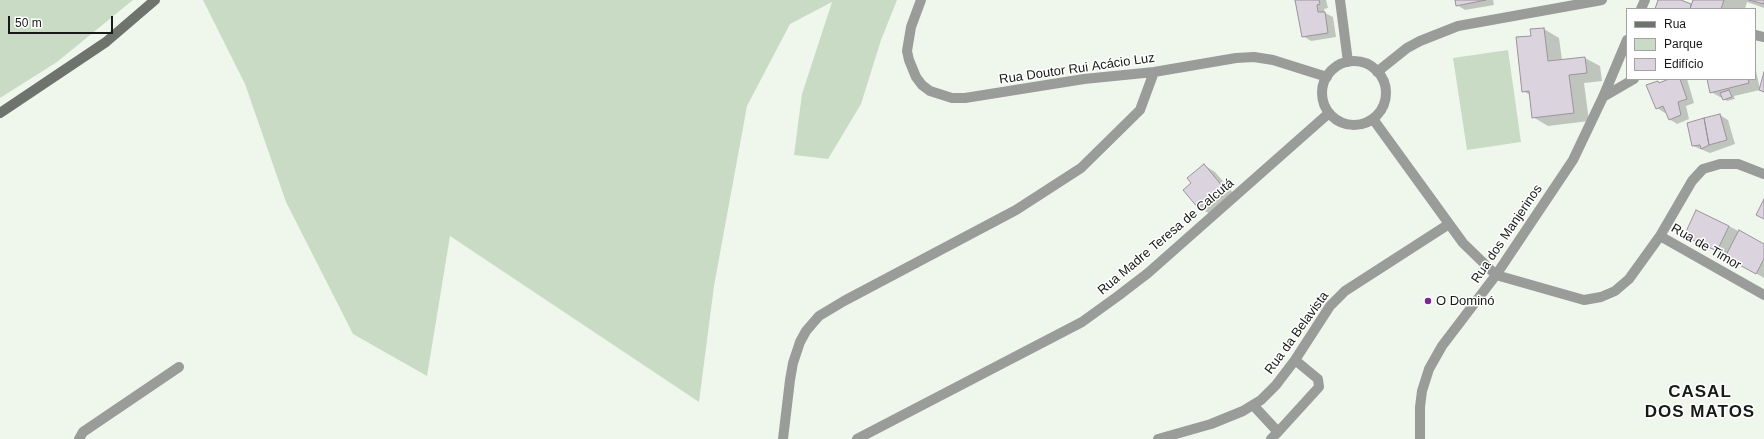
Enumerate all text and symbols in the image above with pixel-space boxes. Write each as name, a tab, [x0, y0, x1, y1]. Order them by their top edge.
scale bar	[10, 8, 115, 34]
legend	[1626, 8, 1756, 80]
text: 50 m	[15, 16, 42, 30]
text: Rua	[1664, 17, 1686, 31]
text: Parque	[1664, 37, 1703, 51]
street label: Rua Doutor Rui Acácio Luz	[998, 50, 1156, 88]
text: Edifício	[1664, 57, 1703, 71]
street label: Rua Madre Teresa de Calcutá	[1095, 176, 1237, 298]
street label: Rua dos Manjerinos	[1468, 182, 1546, 286]
street label: Rua de Timor	[1668, 221, 1744, 273]
street label: Rua da Belavista	[1262, 289, 1332, 377]
place label: O Dominó	[1436, 293, 1495, 309]
marker: O Dominó	[1423, 296, 1433, 306]
district label: CASAL DOS MATOS	[1645, 382, 1755, 422]

